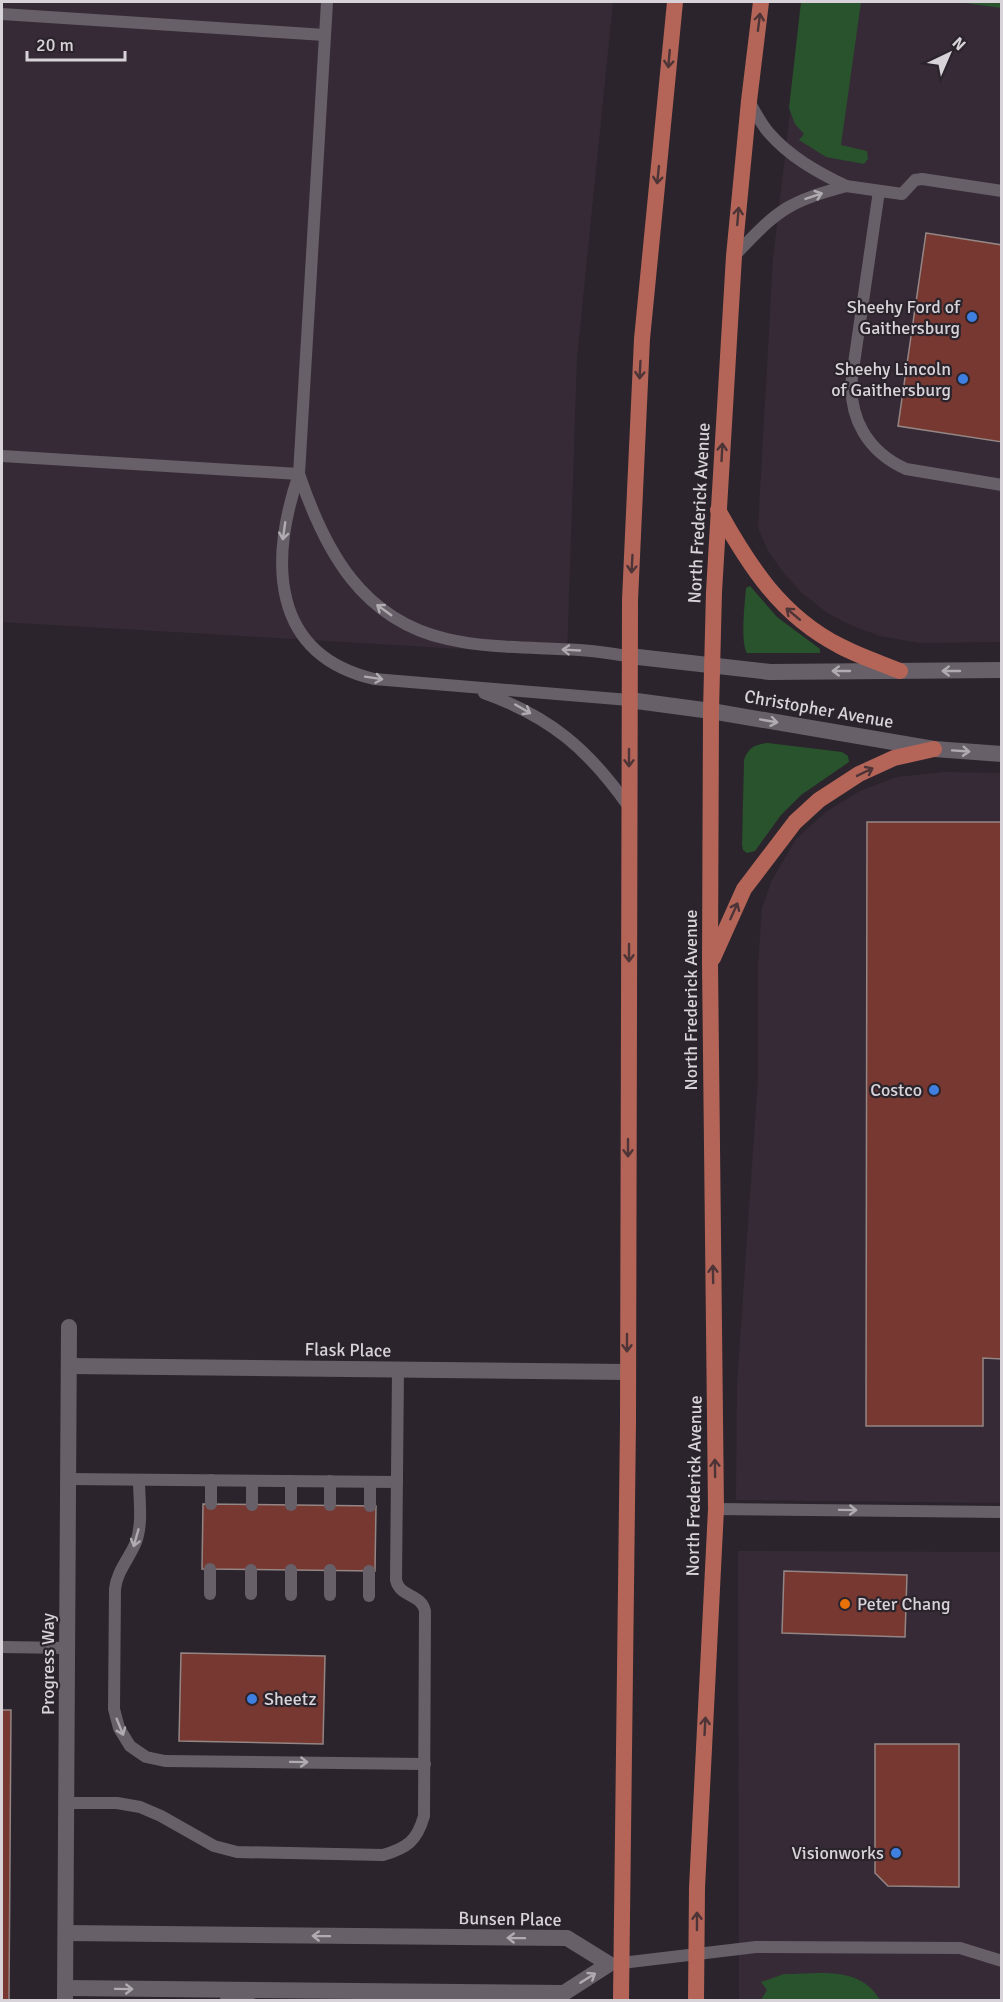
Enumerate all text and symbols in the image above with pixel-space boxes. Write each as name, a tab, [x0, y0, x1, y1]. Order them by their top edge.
one-way arrow	[753, 12, 764, 32]
scale bar	[27, 24, 124, 62]
north arrow	[919, 24, 979, 84]
text: N	[948, 33, 970, 55]
text: 20 m	[36, 34, 74, 56]
one-way arrow	[663, 49, 674, 69]
one-way arrow	[652, 165, 663, 185]
one-way arrow	[804, 190, 823, 201]
one-way arrow	[733, 206, 744, 226]
place label: Sheehy Ford of Gaithersburg	[847, 296, 961, 339]
marker: Sheehy Ford of Gaithersburg	[965, 310, 979, 324]
place label: Sheehy Lincoln of Gaithersburg	[831, 358, 951, 401]
one-way arrow	[635, 359, 646, 379]
marker: Sheehy Lincoln of Gaithersburg	[956, 372, 970, 386]
street label: North Frederick Avenue	[683, 422, 715, 604]
one-way arrow	[716, 442, 727, 462]
one-way arrow	[279, 520, 290, 540]
one-way arrow	[626, 554, 637, 574]
one-way arrow	[376, 604, 392, 616]
one-way arrow	[786, 607, 801, 621]
one-way arrow	[562, 644, 582, 655]
one-way arrow	[832, 665, 852, 677]
one-way arrow	[941, 665, 961, 677]
one-way arrow	[364, 673, 383, 684]
street label: Christopher Avenue	[743, 685, 895, 733]
one-way arrow	[514, 703, 531, 715]
one-way arrow	[759, 715, 778, 726]
one-way arrow	[951, 746, 971, 757]
one-way arrow	[623, 748, 635, 768]
one-way arrow	[856, 765, 874, 777]
one-way arrow	[729, 902, 740, 920]
street label: North Frederick Avenue	[680, 909, 702, 1091]
one-way arrow	[623, 943, 634, 963]
place label: Costco	[870, 1079, 922, 1101]
marker: Costco	[927, 1083, 941, 1097]
one-way arrow	[622, 1138, 634, 1158]
one-way arrow	[707, 1264, 719, 1284]
one-way arrow	[621, 1333, 633, 1353]
street label: Flask Place	[304, 1338, 392, 1362]
street label: North Frederick Avenue	[681, 1395, 707, 1577]
one-way arrow	[709, 1459, 721, 1479]
one-way arrow	[838, 1504, 858, 1516]
one-way arrow	[130, 1528, 141, 1547]
place label: Peter Chang	[857, 1593, 951, 1615]
marker: Peter Chang	[838, 1597, 852, 1611]
street label: Progress Way	[37, 1612, 59, 1715]
place label: Sheetz	[264, 1688, 316, 1710]
marker: Sheetz	[245, 1692, 259, 1706]
one-way arrow	[115, 1717, 126, 1735]
one-way arrow	[699, 1717, 710, 1737]
one-way arrow	[289, 1756, 309, 1768]
place label: Visionworks	[791, 1842, 884, 1864]
marker: Visionworks	[889, 1846, 903, 1860]
street label: Bunsen Place	[458, 1907, 562, 1931]
one-way arrow	[691, 1912, 703, 1932]
one-way arrow	[312, 1930, 332, 1942]
one-way arrow	[507, 1932, 527, 1944]
one-way arrow	[579, 1972, 596, 1985]
one-way arrow	[114, 1983, 134, 1995]

